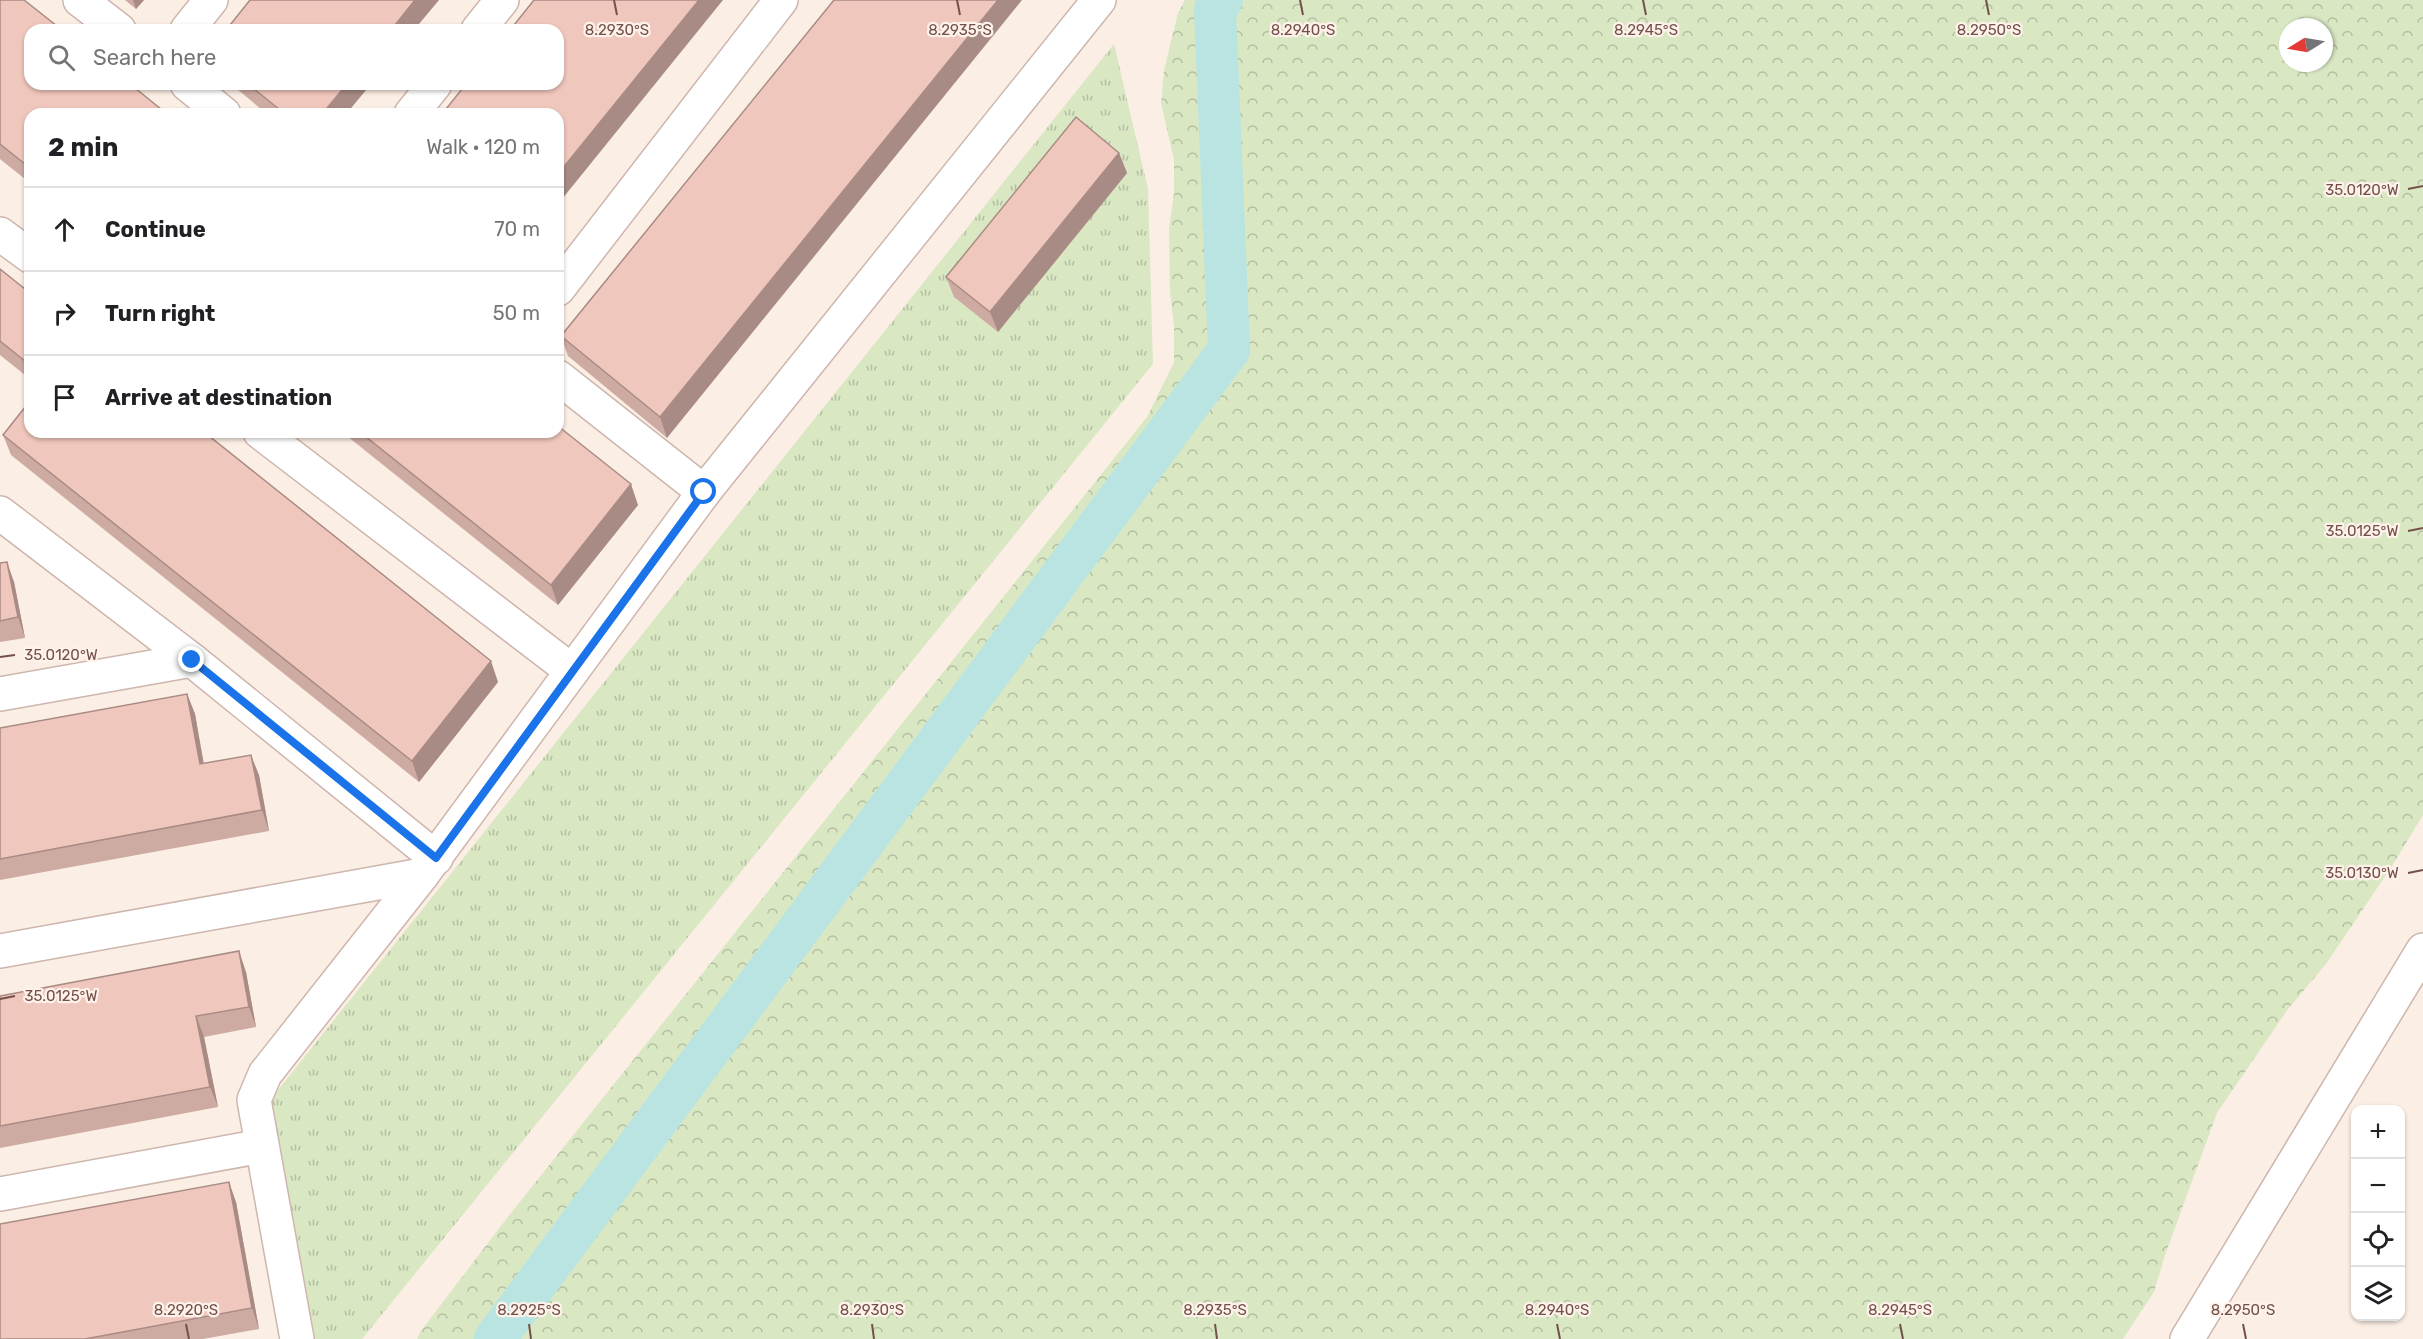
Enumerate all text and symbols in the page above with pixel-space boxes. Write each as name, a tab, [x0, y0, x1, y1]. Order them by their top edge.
north arrow	[2279, 18, 2333, 72]
text: 8.2930°S	[585, 21, 649, 39]
text: 8.2935°S	[928, 21, 992, 39]
text: 8.2940°S	[1271, 21, 1335, 39]
text: 8.2945°S	[1614, 21, 1678, 39]
text: 8.2950°S	[1957, 21, 2021, 39]
search box	[24, 24, 564, 90]
icon: search	[45, 41, 78, 74]
text: Search here	[93, 44, 216, 71]
text: 2 min	[48, 132, 118, 163]
text: Walk · 120 m	[426, 135, 540, 159]
text: 35.0120°W	[2325, 181, 2399, 199]
icon: ahead	[48, 213, 81, 246]
text: Continue	[105, 216, 206, 243]
text: 70 m	[494, 217, 540, 241]
icon: right	[48, 297, 81, 330]
text: Turn right	[105, 300, 215, 327]
text: 50 m	[493, 301, 540, 325]
icon: arrive	[48, 381, 81, 414]
text: Arrive at destination	[105, 384, 332, 411]
route start	[690, 478, 716, 504]
text: 35.0125°W	[2326, 522, 2398, 540]
text: 35.0120°W	[24, 646, 98, 664]
route end	[178, 646, 204, 672]
text: 35.0130°W	[2325, 864, 2399, 882]
text: 35.0125°W	[25, 987, 97, 1005]
map controls	[2351, 1105, 2405, 1321]
button: +	[2351, 1105, 2405, 1159]
button: −	[2351, 1159, 2405, 1213]
button: locate	[2351, 1213, 2405, 1267]
button: layers	[2351, 1267, 2405, 1321]
text: 8.2920°S	[154, 1301, 218, 1319]
text: 8.2925°S	[497, 1301, 561, 1319]
text: 8.2930°S	[840, 1301, 904, 1319]
text: 8.2935°S	[1183, 1301, 1247, 1319]
text: 8.2940°S	[1525, 1301, 1589, 1319]
text: 8.2945°S	[1868, 1301, 1932, 1319]
text: 8.2950°S	[2211, 1301, 2275, 1319]

